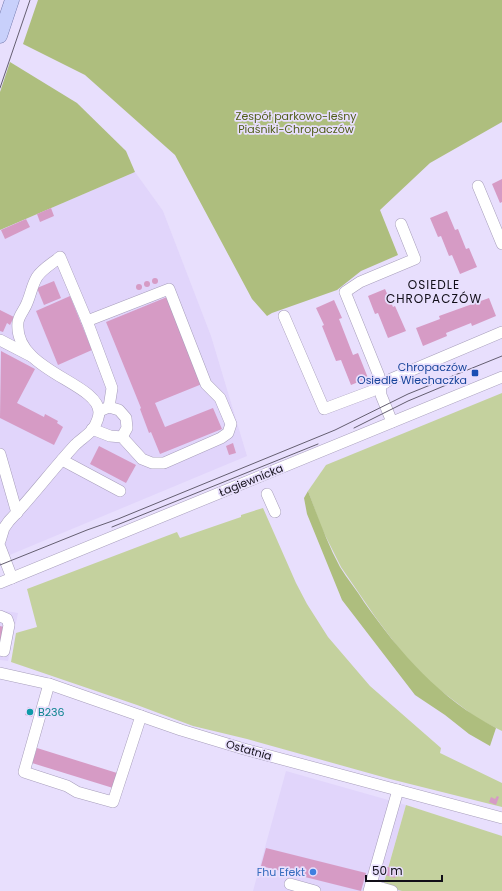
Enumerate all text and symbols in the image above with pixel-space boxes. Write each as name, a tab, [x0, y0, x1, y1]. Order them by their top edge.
park label: Zespół parkowo-leśny Piaśniki-Chropaczów	[236, 108, 357, 137]
district label: OSIEDLE CHROPACZÓW	[386, 276, 482, 307]
place label: Chropaczów Osiedle Wiechaczka	[357, 359, 467, 388]
marker: Chropaczów Osiedle Wiechaczka	[470, 368, 480, 378]
street label: Łagiewnicka	[217, 460, 285, 500]
place label: B236	[38, 704, 65, 720]
marker: B236	[25, 707, 35, 717]
street label: Ostatnia	[224, 736, 274, 764]
scale bar	[366, 857, 442, 883]
text: 50 m	[372, 862, 403, 879]
place label: Fhu Efekt	[257, 864, 305, 880]
marker: Fhu Efekt	[308, 867, 318, 877]

